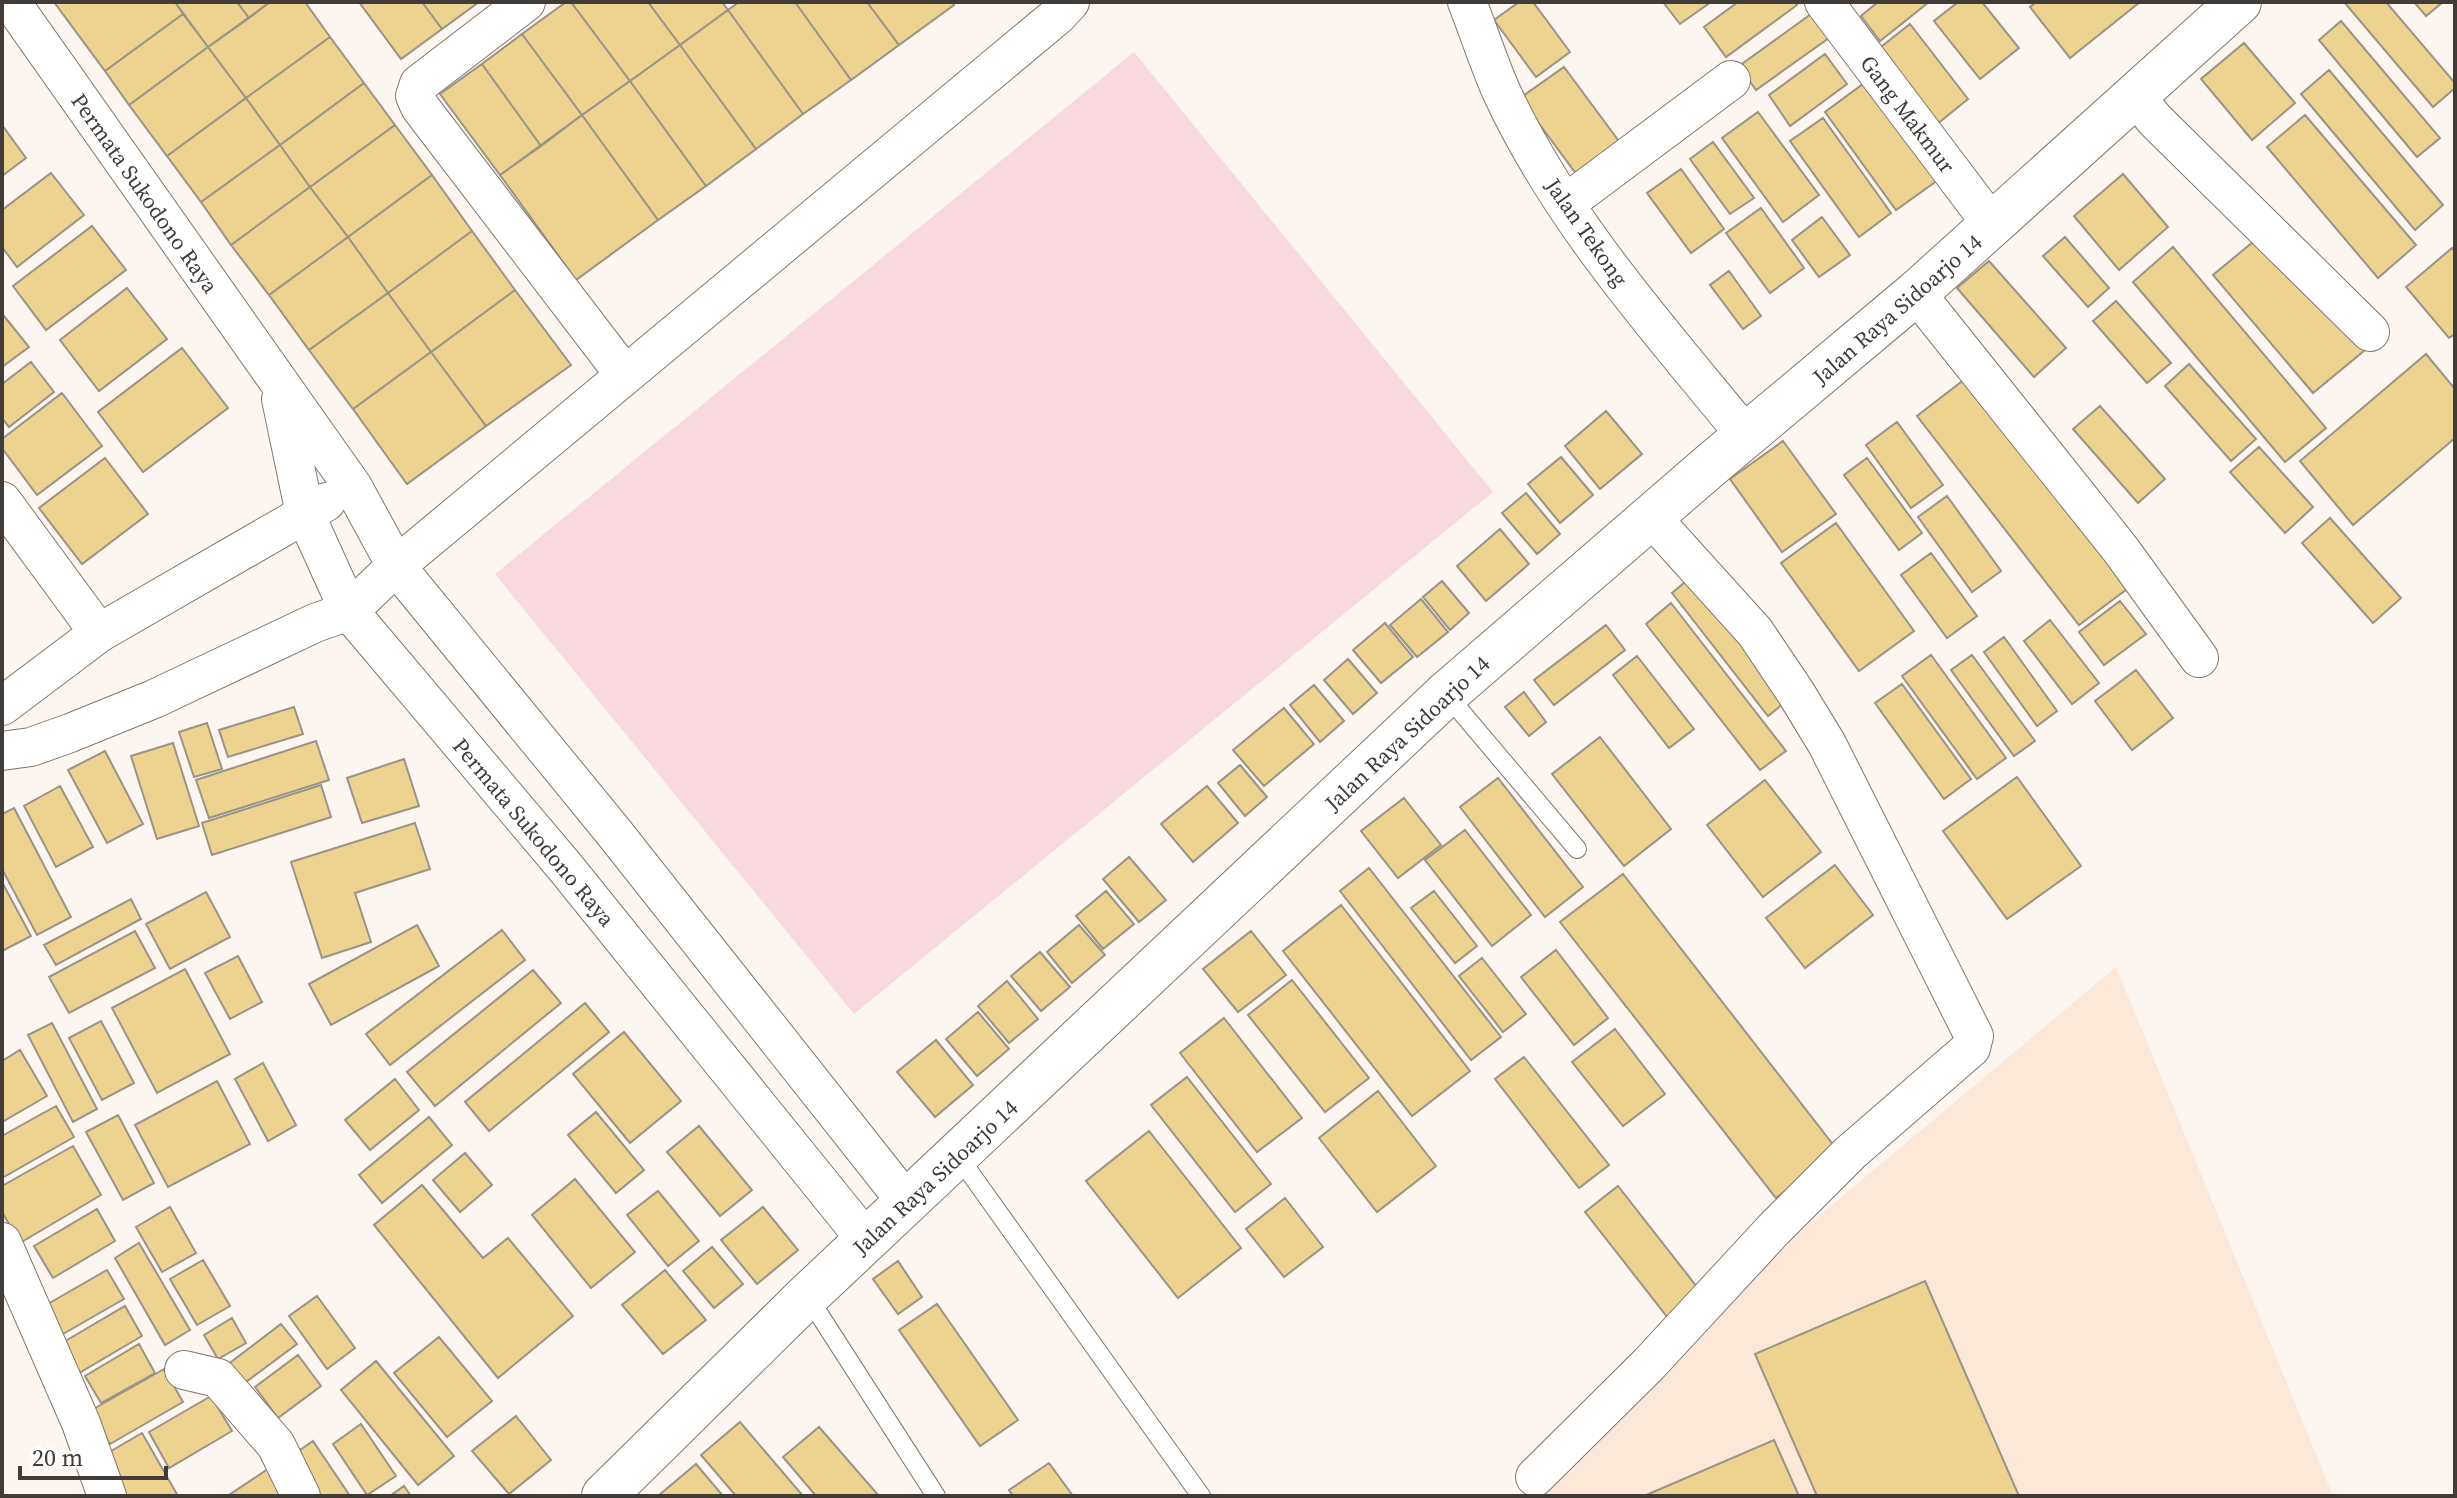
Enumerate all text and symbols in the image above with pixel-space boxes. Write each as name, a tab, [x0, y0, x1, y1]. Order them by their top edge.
street label: Gang Makmur	[1854, 49, 1963, 180]
street label: Permata Sukodono Raya	[65, 87, 226, 300]
street label: Jalan Tekong	[1538, 171, 1635, 292]
street label: Jalan Raya Sidoarjo 14	[1805, 227, 1988, 392]
street label: Jalan Raya Sidoarjo 14	[1317, 649, 1496, 818]
street label: Permata Sukodono Raya	[446, 731, 622, 933]
street label: Jalan Raya Sidoarjo 14	[845, 1093, 1024, 1262]
scale bar	[20, 1430, 166, 1480]
text: 20 m	[32, 1441, 83, 1474]

